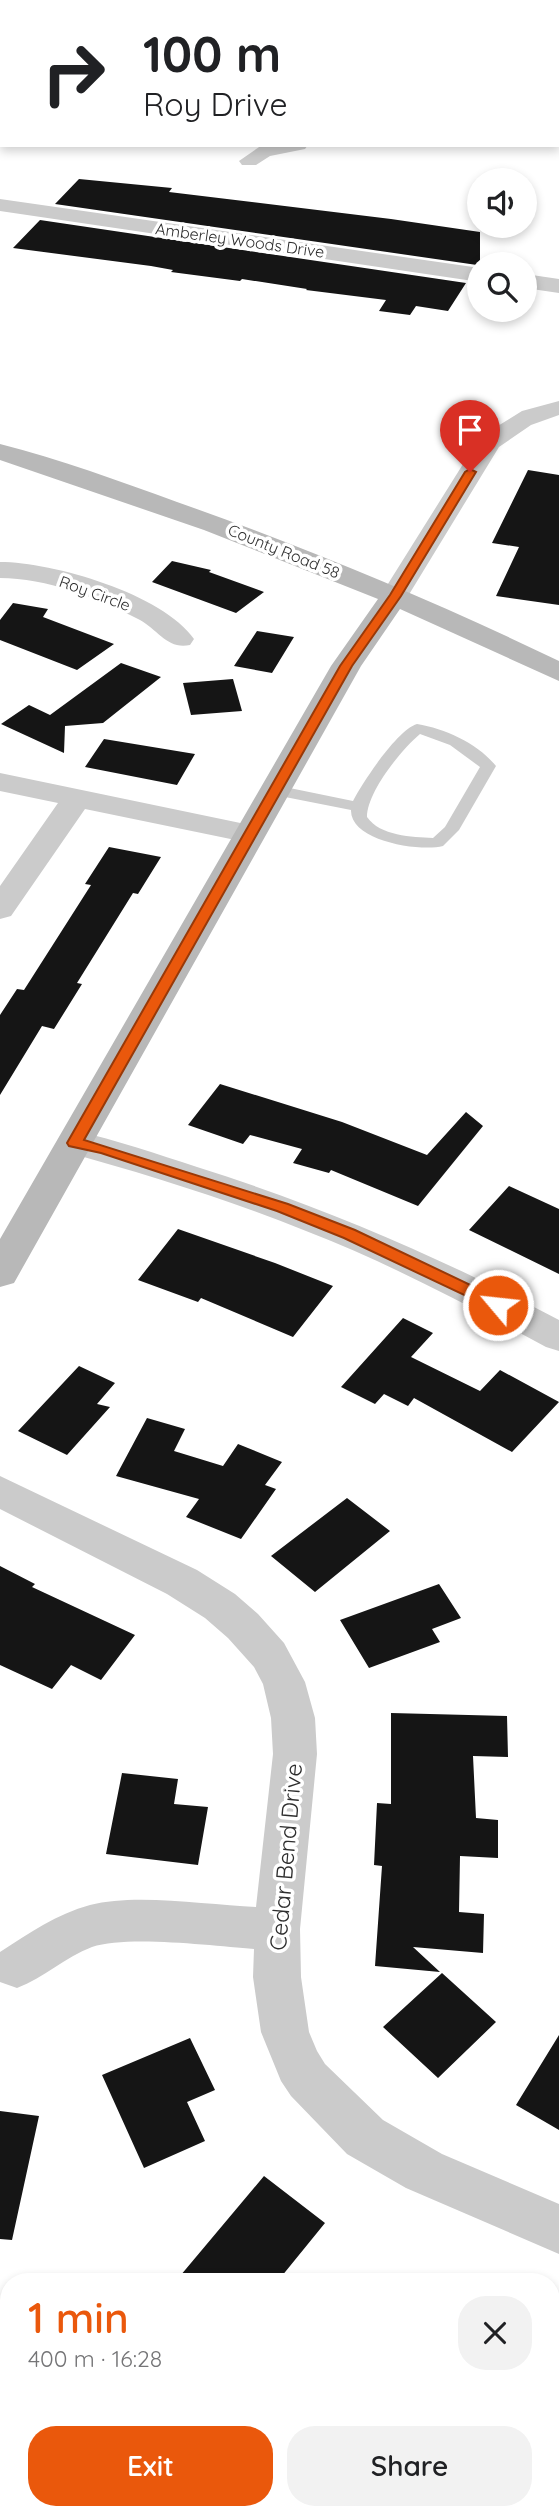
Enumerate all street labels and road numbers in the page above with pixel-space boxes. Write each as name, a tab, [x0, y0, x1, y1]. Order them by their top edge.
street label: Amberley Woods Drive	[154, 218, 326, 262]
street label: County Road 58	[225, 519, 343, 583]
street label: Roy Circle	[57, 571, 133, 615]
street label: Cedar Bend Drive	[263, 1762, 308, 1952]

